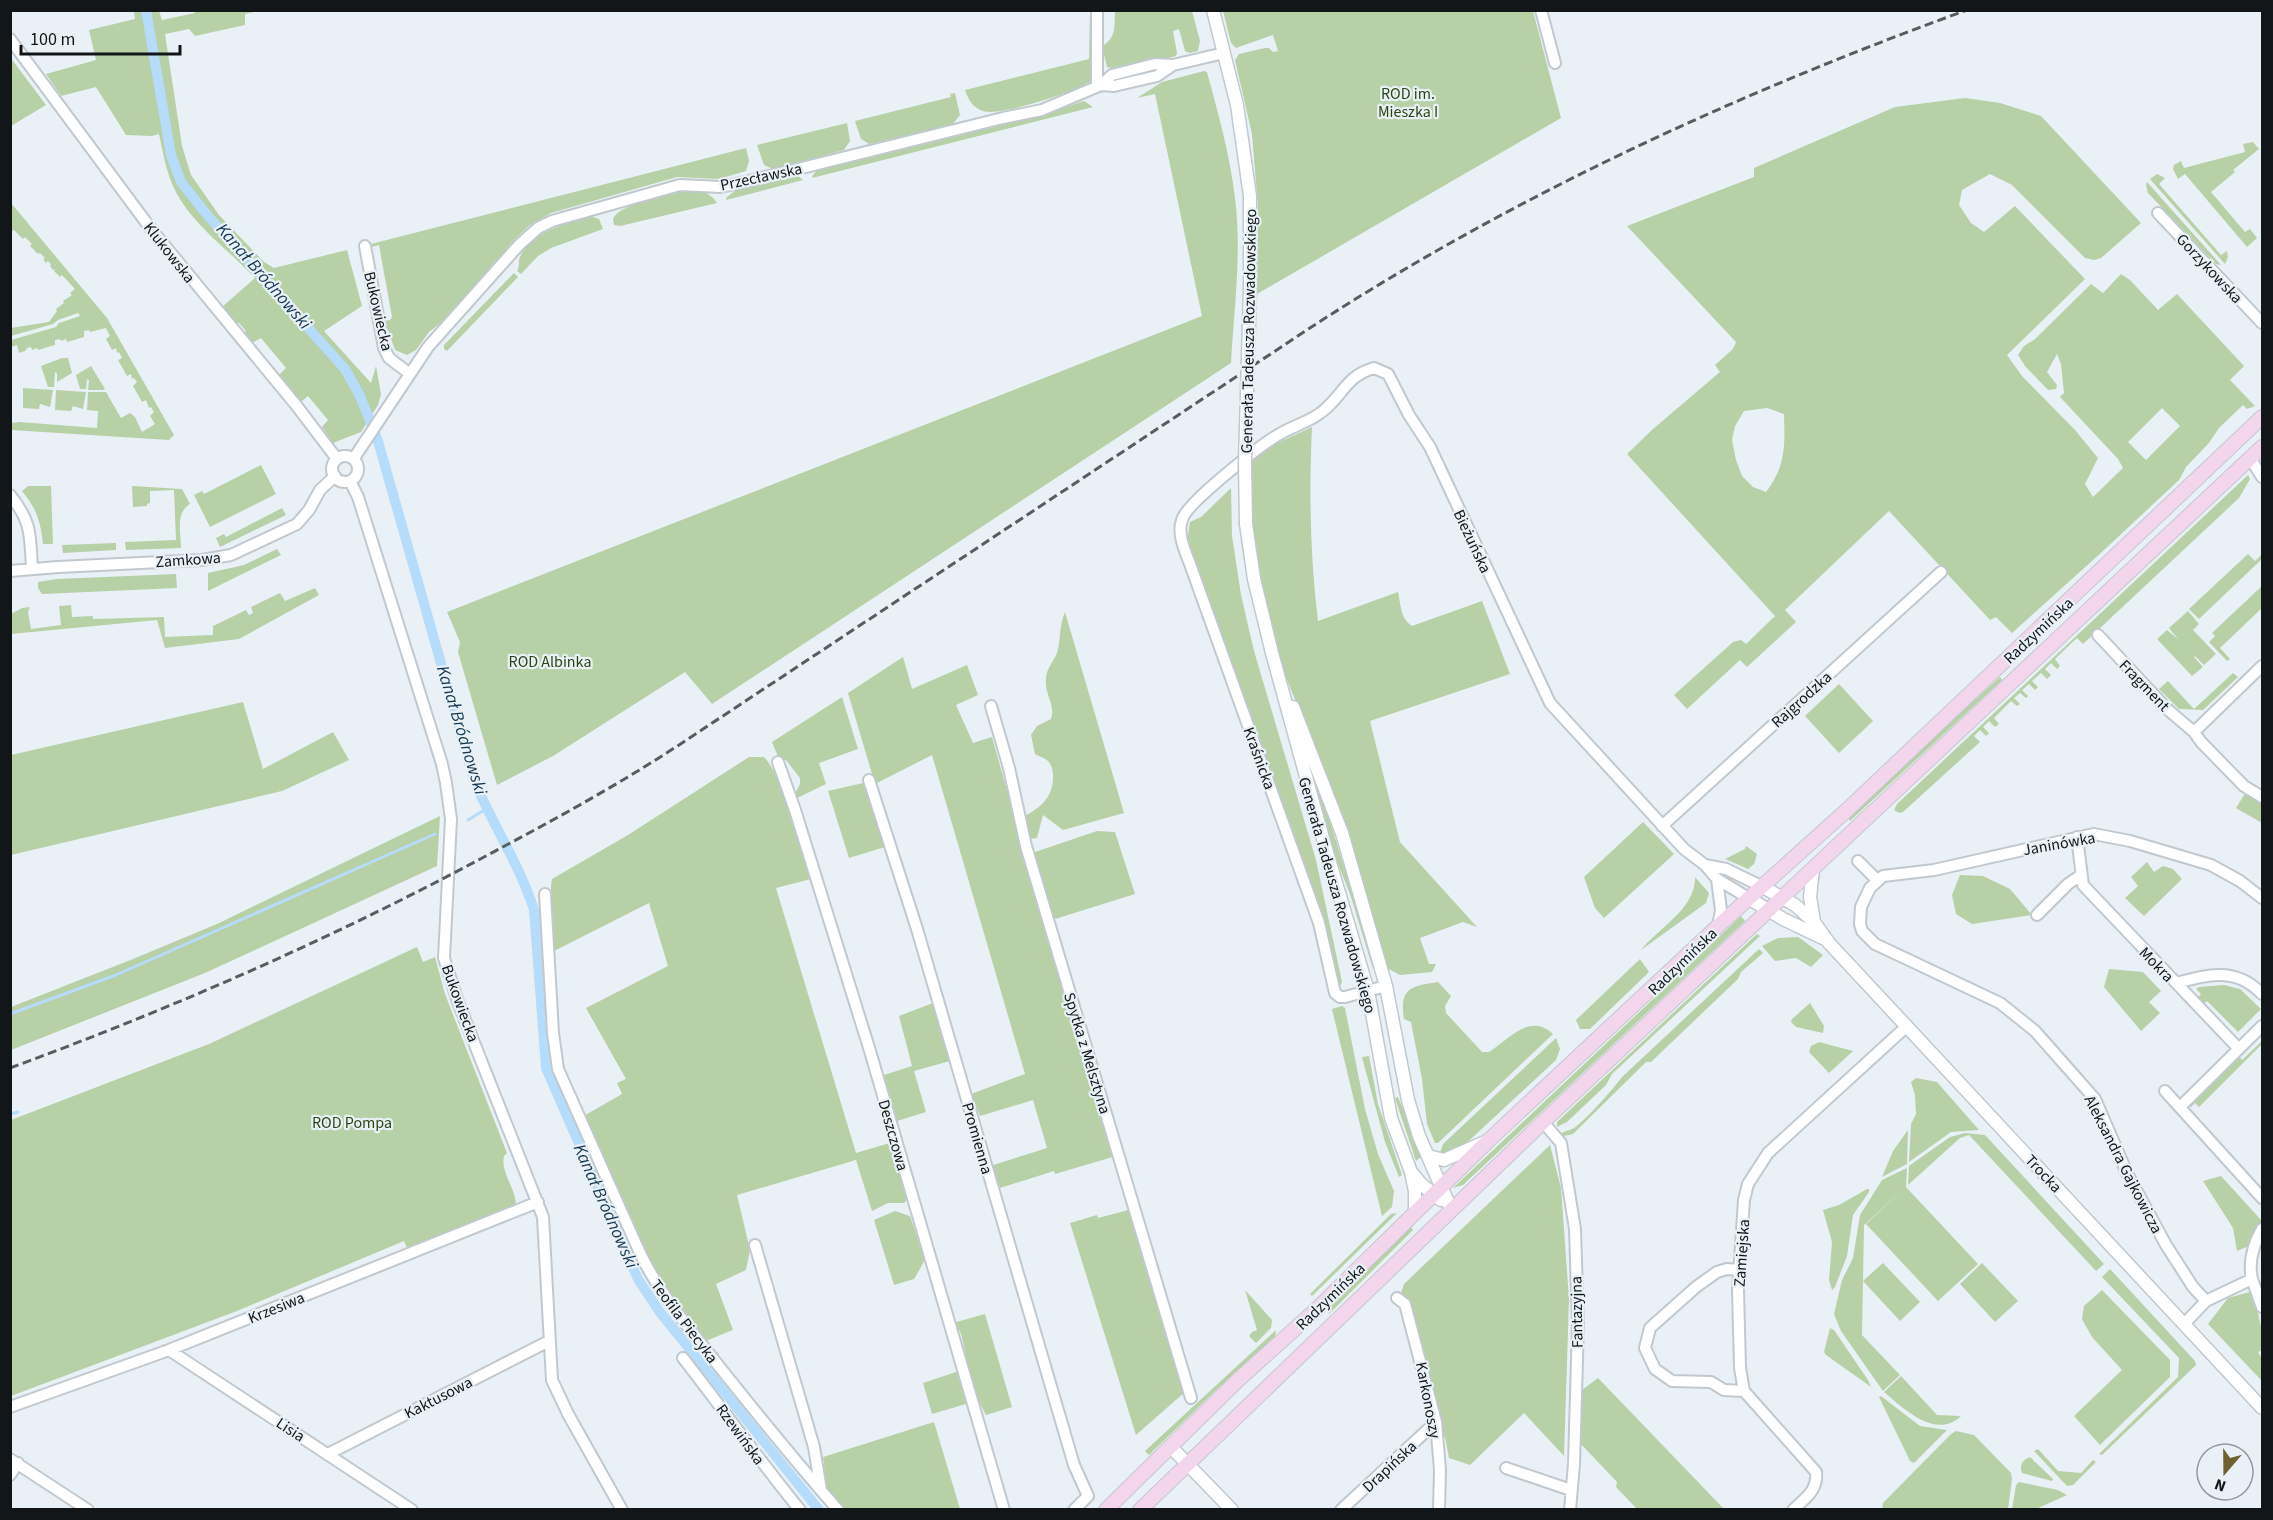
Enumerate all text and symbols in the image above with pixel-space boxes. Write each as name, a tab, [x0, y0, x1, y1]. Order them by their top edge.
scale bar	[21, 18, 180, 56]
text: 100 m	[30, 27, 75, 52]
park label: ROD im. Mieszka I	[1378, 83, 1438, 123]
street label: Przecławska	[718, 158, 804, 196]
street label: Generała Tadeusza Rozwadowskiego	[1236, 208, 1262, 454]
street label: Klukowska	[138, 217, 200, 288]
water label: Kanał Bródnowski	[210, 218, 317, 336]
street label: Gorzykowska	[2171, 229, 2248, 309]
street label: Bukowiecka	[358, 269, 398, 353]
street label: Bieżuńska	[1448, 506, 1496, 577]
street label: Zamkowa	[155, 547, 221, 573]
street label: Radzymińska	[1999, 592, 2079, 669]
park label: ROD Albinka	[509, 651, 591, 673]
street label: Fragment	[2114, 655, 2175, 717]
water label: Kanał Bródnowski	[430, 662, 493, 799]
street label: Rajgrodzka	[1767, 667, 1837, 733]
street label: Kraśnicka	[1238, 724, 1281, 793]
street label: Generała Tadeusza Rozwadowskiego	[1293, 775, 1381, 1016]
street label: Janinówka	[2021, 827, 2097, 861]
street label: Radzymińska	[1643, 923, 1722, 1000]
street label: Mokra	[2134, 942, 2179, 987]
street label: Bukowiecka	[436, 962, 484, 1045]
street label: Spytka z Melsztyna	[1058, 990, 1116, 1117]
street label: Aleksandra Gajkowicza	[2079, 1091, 2168, 1238]
street label: Deszczowa	[872, 1097, 914, 1173]
street label: Promienna	[956, 1100, 998, 1177]
park label: ROD Pompa	[312, 1112, 392, 1134]
water label: Kanał Bródnowski	[567, 1140, 644, 1273]
street label: Trocka	[2020, 1150, 2067, 1198]
street label: Zamiejska	[1729, 1218, 1755, 1288]
street label: Radzymińska	[1291, 1258, 1370, 1335]
street label: Teofila Piecyka	[645, 1275, 723, 1368]
street label: Fantazyjna	[1565, 1276, 1589, 1348]
street label: Krzesiwa	[245, 1287, 308, 1329]
street label: Karkonoszy	[1410, 1360, 1446, 1441]
street label: Kaktusowa	[401, 1371, 476, 1424]
street label: Rzewińska	[711, 1400, 770, 1470]
street label: Lisia	[272, 1412, 309, 1447]
street label: Drapińska	[1358, 1436, 1422, 1498]
north arrow	[2195, 1442, 2255, 1502]
text: N	[2211, 1473, 2229, 1497]

